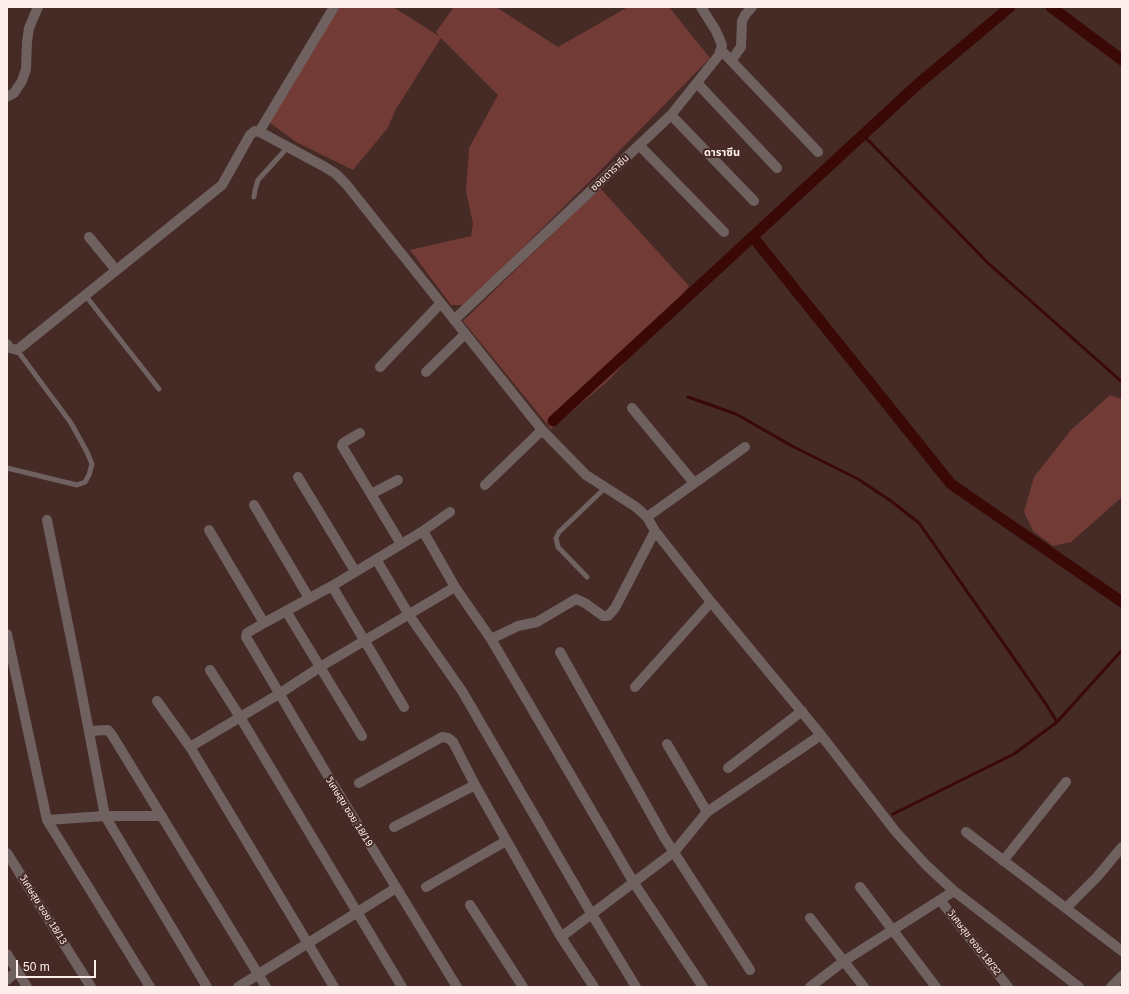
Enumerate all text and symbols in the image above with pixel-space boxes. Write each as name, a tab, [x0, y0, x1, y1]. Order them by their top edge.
district label: ดาราซีน	[704, 146, 740, 160]
street label: ซอยดาราซีน	[588, 152, 632, 194]
street label: วิเศษสุข ซอย 18/19	[323, 775, 375, 849]
street label: วิเศษสุข ซอย 18/13	[17, 873, 69, 947]
street label: วิเศษสุข ซอย 18/32	[945, 908, 1003, 978]
scale bar	[18, 952, 98, 978]
text: 50 m	[23, 960, 50, 974]

